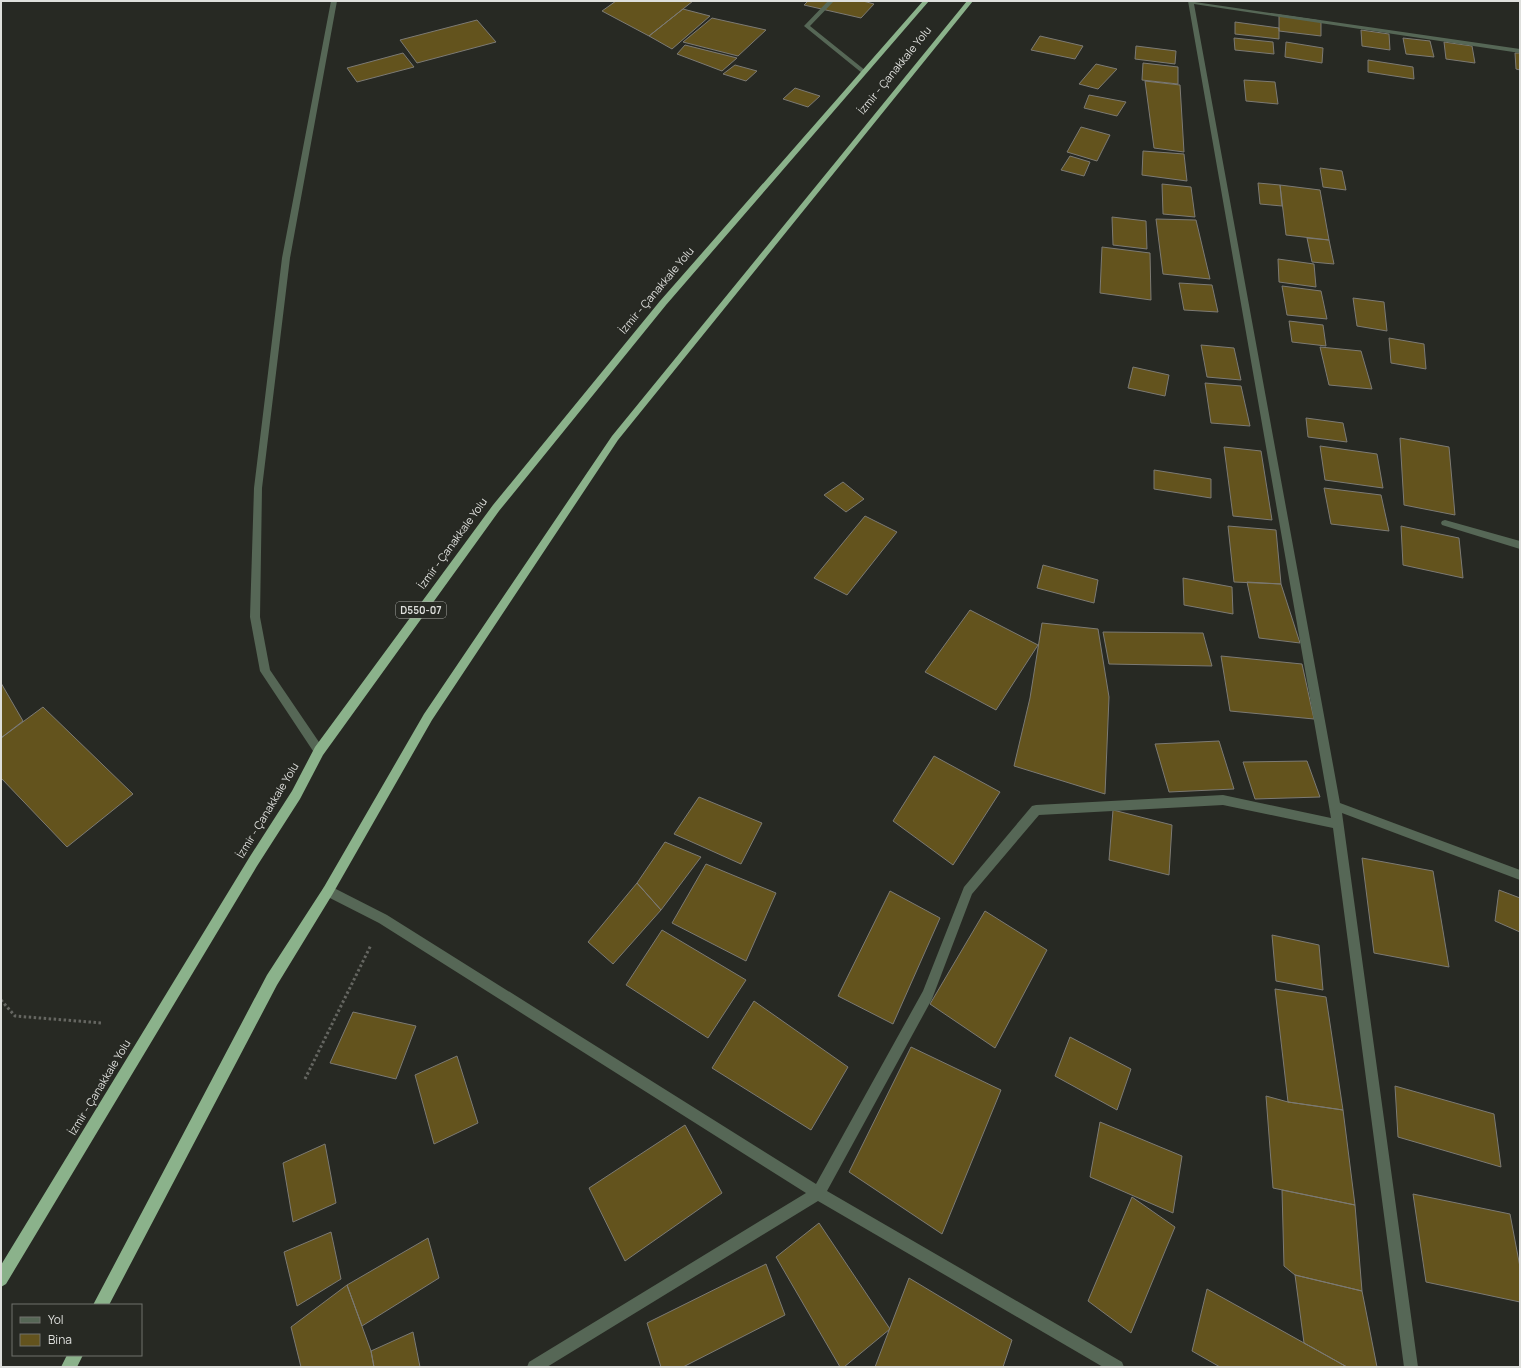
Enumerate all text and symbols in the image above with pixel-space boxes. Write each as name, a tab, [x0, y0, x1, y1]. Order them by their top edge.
street label: İzmir - Çanakkale Yolu	[854, 23, 934, 117]
street label: İzmir - Çanakkale Yolu	[615, 243, 697, 337]
street label: İzmir - Çanakkale Yolu	[414, 495, 490, 591]
road number: D550-07	[396, 602, 446, 618]
street label: İzmir - Çanakkale Yolu	[233, 759, 301, 861]
street label: İzmir - Çanakkale Yolu	[65, 1036, 133, 1138]
legend	[12, 1304, 142, 1356]
text: Yol	[48, 1311, 64, 1328]
text: Bina	[48, 1331, 72, 1348]

